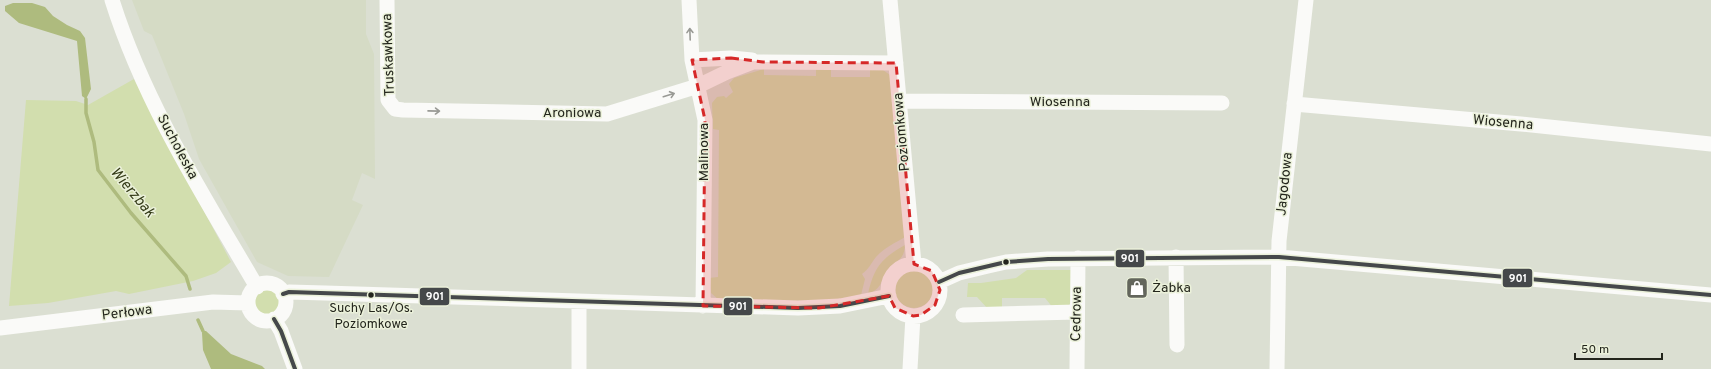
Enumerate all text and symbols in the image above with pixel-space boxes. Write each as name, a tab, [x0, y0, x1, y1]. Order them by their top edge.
street label: Truskawkowa	[379, 13, 399, 97]
one-way arrow	[687, 28, 694, 41]
one-way arrow	[663, 90, 675, 98]
street label: Poziomkowa	[890, 92, 914, 172]
street label: Wiosenna	[1030, 94, 1090, 111]
street label: Aroniowa	[543, 105, 601, 122]
one-way arrow	[427, 107, 440, 115]
street label: Sucholeska	[153, 112, 201, 182]
street label: Wiosenna	[1472, 112, 1534, 134]
street label: Malinowa	[696, 123, 713, 181]
street label: Jagodowa	[1273, 151, 1297, 217]
water label: Wierzbak	[105, 164, 159, 222]
line badge: 901	[1115, 249, 1145, 268]
text: 901	[1121, 252, 1139, 266]
unlabelled marker	[1001, 257, 1011, 267]
line badge: 901	[1502, 268, 1533, 288]
text: 901	[1509, 272, 1527, 286]
shop icon: Żabka	[1124, 275, 1150, 301]
place label: Żabka	[1152, 279, 1191, 297]
street label: Cedrowa	[1068, 286, 1086, 342]
line badge: 901	[419, 287, 450, 306]
marker: Suchy Las/Os. Poziomkowe	[366, 290, 376, 300]
text: 901	[426, 290, 444, 304]
line badge: 901	[723, 297, 753, 316]
text: 901	[729, 300, 747, 314]
street label: Perłowa	[101, 301, 153, 325]
place label: Suchy Las/Os. Poziomkowe	[329, 301, 413, 333]
scale bar	[1575, 335, 1662, 361]
text: 50 m	[1581, 342, 1609, 358]

